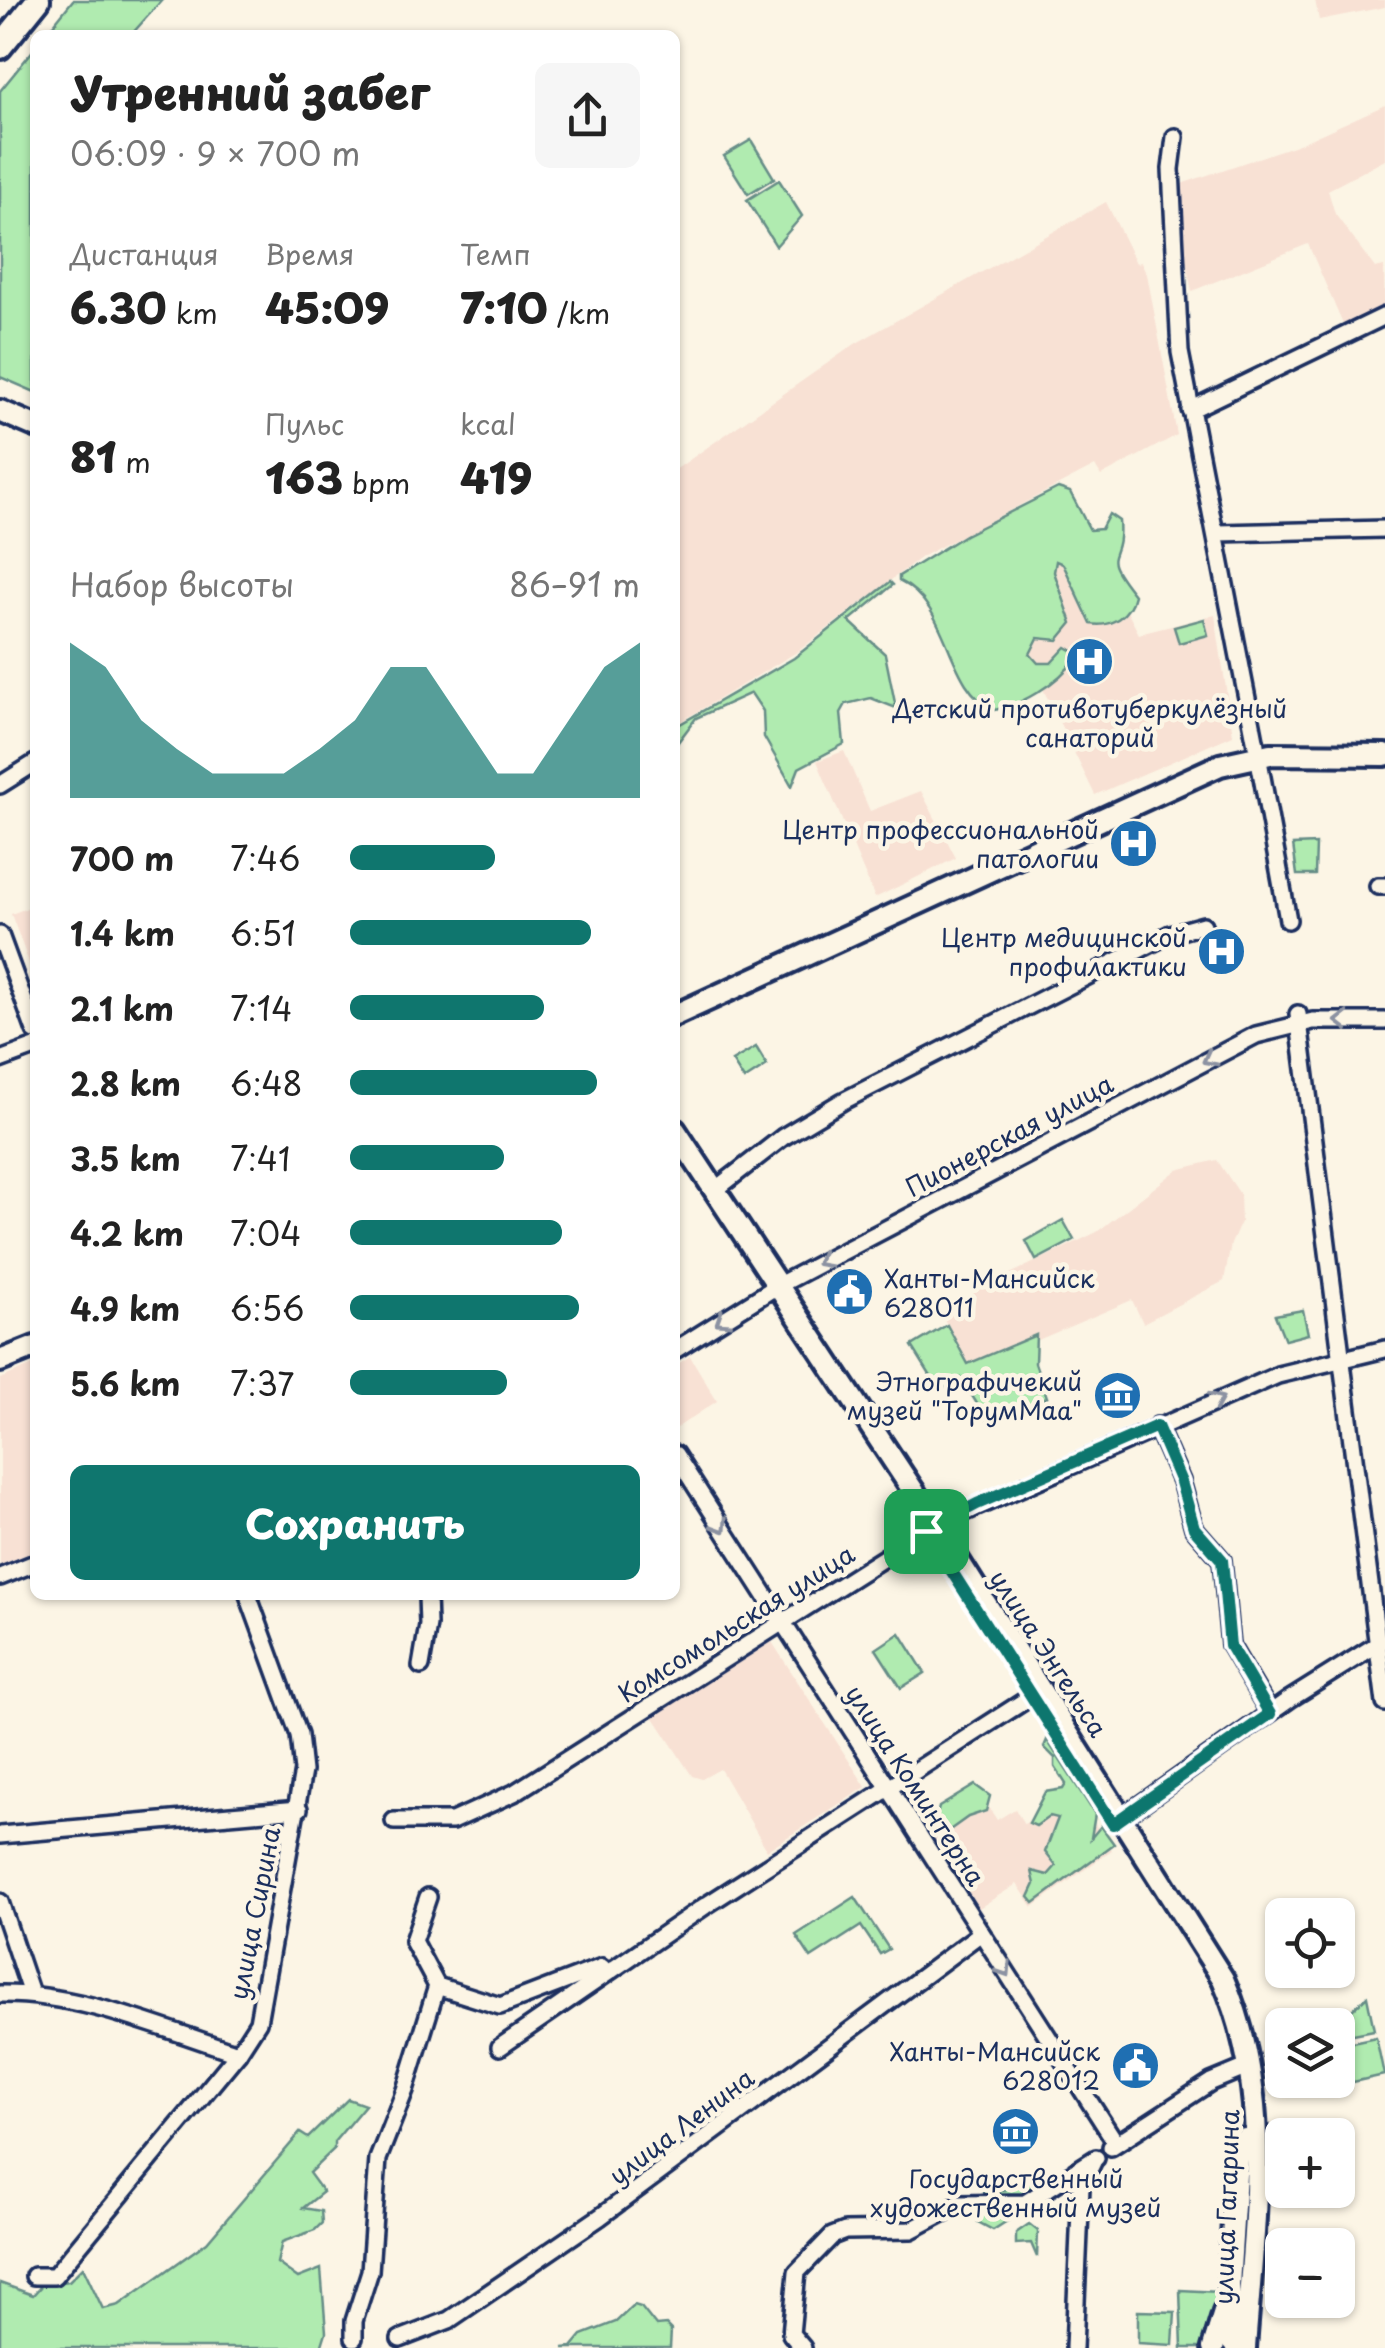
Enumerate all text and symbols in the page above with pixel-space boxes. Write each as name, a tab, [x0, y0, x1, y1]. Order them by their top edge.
text: Утренний забег	[70, 57, 430, 125]
button: share	[535, 63, 640, 168]
text: 06:09 · 9 × 700 m	[70, 129, 360, 177]
text: Дистанция	[70, 232, 219, 275]
text: Время	[265, 232, 354, 275]
text: Темп	[460, 232, 531, 275]
text: 6.30	[70, 275, 167, 338]
text: 45:09	[265, 275, 390, 338]
text: 7:10	[460, 275, 548, 338]
text: km	[167, 291, 218, 334]
text: /km	[548, 291, 610, 334]
text: Пульс	[265, 402, 344, 445]
text: kcal	[460, 402, 516, 445]
text: 81	[70, 424, 116, 487]
text: m	[116, 440, 151, 483]
text: 163	[265, 445, 343, 508]
text: 419	[460, 445, 533, 508]
text: bpm	[343, 461, 410, 504]
text: Набор высоты	[70, 560, 294, 608]
text: 86–91 m	[509, 560, 640, 608]
hospital icon: Детский противотуберкулёзный санаторий	[1064, 636, 1116, 688]
place label: Детский противотуберкулёзный санаторий	[892, 689, 1287, 756]
place label: Центр профессиональной патологии	[782, 810, 1099, 877]
hospital icon: Центр профессиональной патологии	[1108, 817, 1160, 869]
text: 700 m	[70, 834, 174, 882]
text: 7:46	[230, 834, 300, 882]
text: 1.4 km	[70, 909, 175, 957]
text: 6:51	[230, 909, 296, 957]
place label: Центр медицинской профилактики	[941, 918, 1187, 985]
hospital icon: Центр медицинской профилактики	[1196, 925, 1248, 977]
text: 2.1 km	[70, 984, 174, 1032]
text: 7:14	[230, 984, 292, 1032]
one-way arrow	[1333, 1010, 1348, 1032]
one-way arrow	[1201, 1047, 1219, 1066]
text: 2.8 km	[70, 1059, 181, 1107]
text: 6:48	[230, 1059, 302, 1107]
street label: Пионерская улица	[898, 1064, 1120, 1206]
text: 3.5 km	[70, 1134, 181, 1182]
text: 7:41	[230, 1134, 290, 1182]
text: 4.2 km	[70, 1209, 184, 1257]
text: 7:04	[230, 1209, 301, 1257]
one-way arrow	[815, 1249, 833, 1269]
place label: Ханты-Мансийск 628011	[884, 1259, 1095, 1326]
public building icon: Ханты-Мансийск 628011	[823, 1266, 875, 1318]
text: 4.9 km	[70, 1284, 180, 1332]
text: 6:56	[230, 1284, 304, 1332]
one-way arrow	[715, 1308, 733, 1327]
text: 5.6 km	[70, 1359, 181, 1407]
text: 7:37	[230, 1359, 294, 1407]
place label: Этнографичекий музей "ТорумМаа"	[847, 1362, 1082, 1429]
museum icon: Этнографичекий музей "ТорумМаа"	[1091, 1369, 1143, 1421]
one-way arrow	[1207, 1392, 1225, 1412]
button: Сохранить	[70, 1465, 640, 1580]
pin	[884, 1489, 969, 1574]
icon: arrive	[899, 1504, 954, 1559]
one-way arrow	[709, 1515, 728, 1533]
street label: Комсомольская улица	[610, 1535, 862, 1711]
street label: улица Энгельса	[981, 1562, 1118, 1744]
street label: улица Коминтерна	[837, 1677, 996, 1893]
street label: улица Сирина	[219, 1823, 289, 2003]
map controls	[1265, 1898, 1355, 2318]
button: locate	[1265, 1898, 1355, 1988]
one-way arrow	[993, 1960, 1012, 1978]
button: layers	[1265, 2008, 1355, 2098]
place label: Ханты-Мансийск 628012	[889, 2032, 1100, 2099]
public building icon: Ханты-Мансийск 628012	[1109, 2039, 1161, 2091]
street label: улица Ленина	[600, 2058, 762, 2193]
museum icon: Государственный художественный музей	[990, 2106, 1042, 2158]
street label: улица Гагарина	[1204, 2109, 1248, 2305]
button: +	[1265, 2118, 1355, 2208]
place label: Государственный художественный музей	[871, 2159, 1161, 2226]
button: −	[1265, 2228, 1355, 2318]

